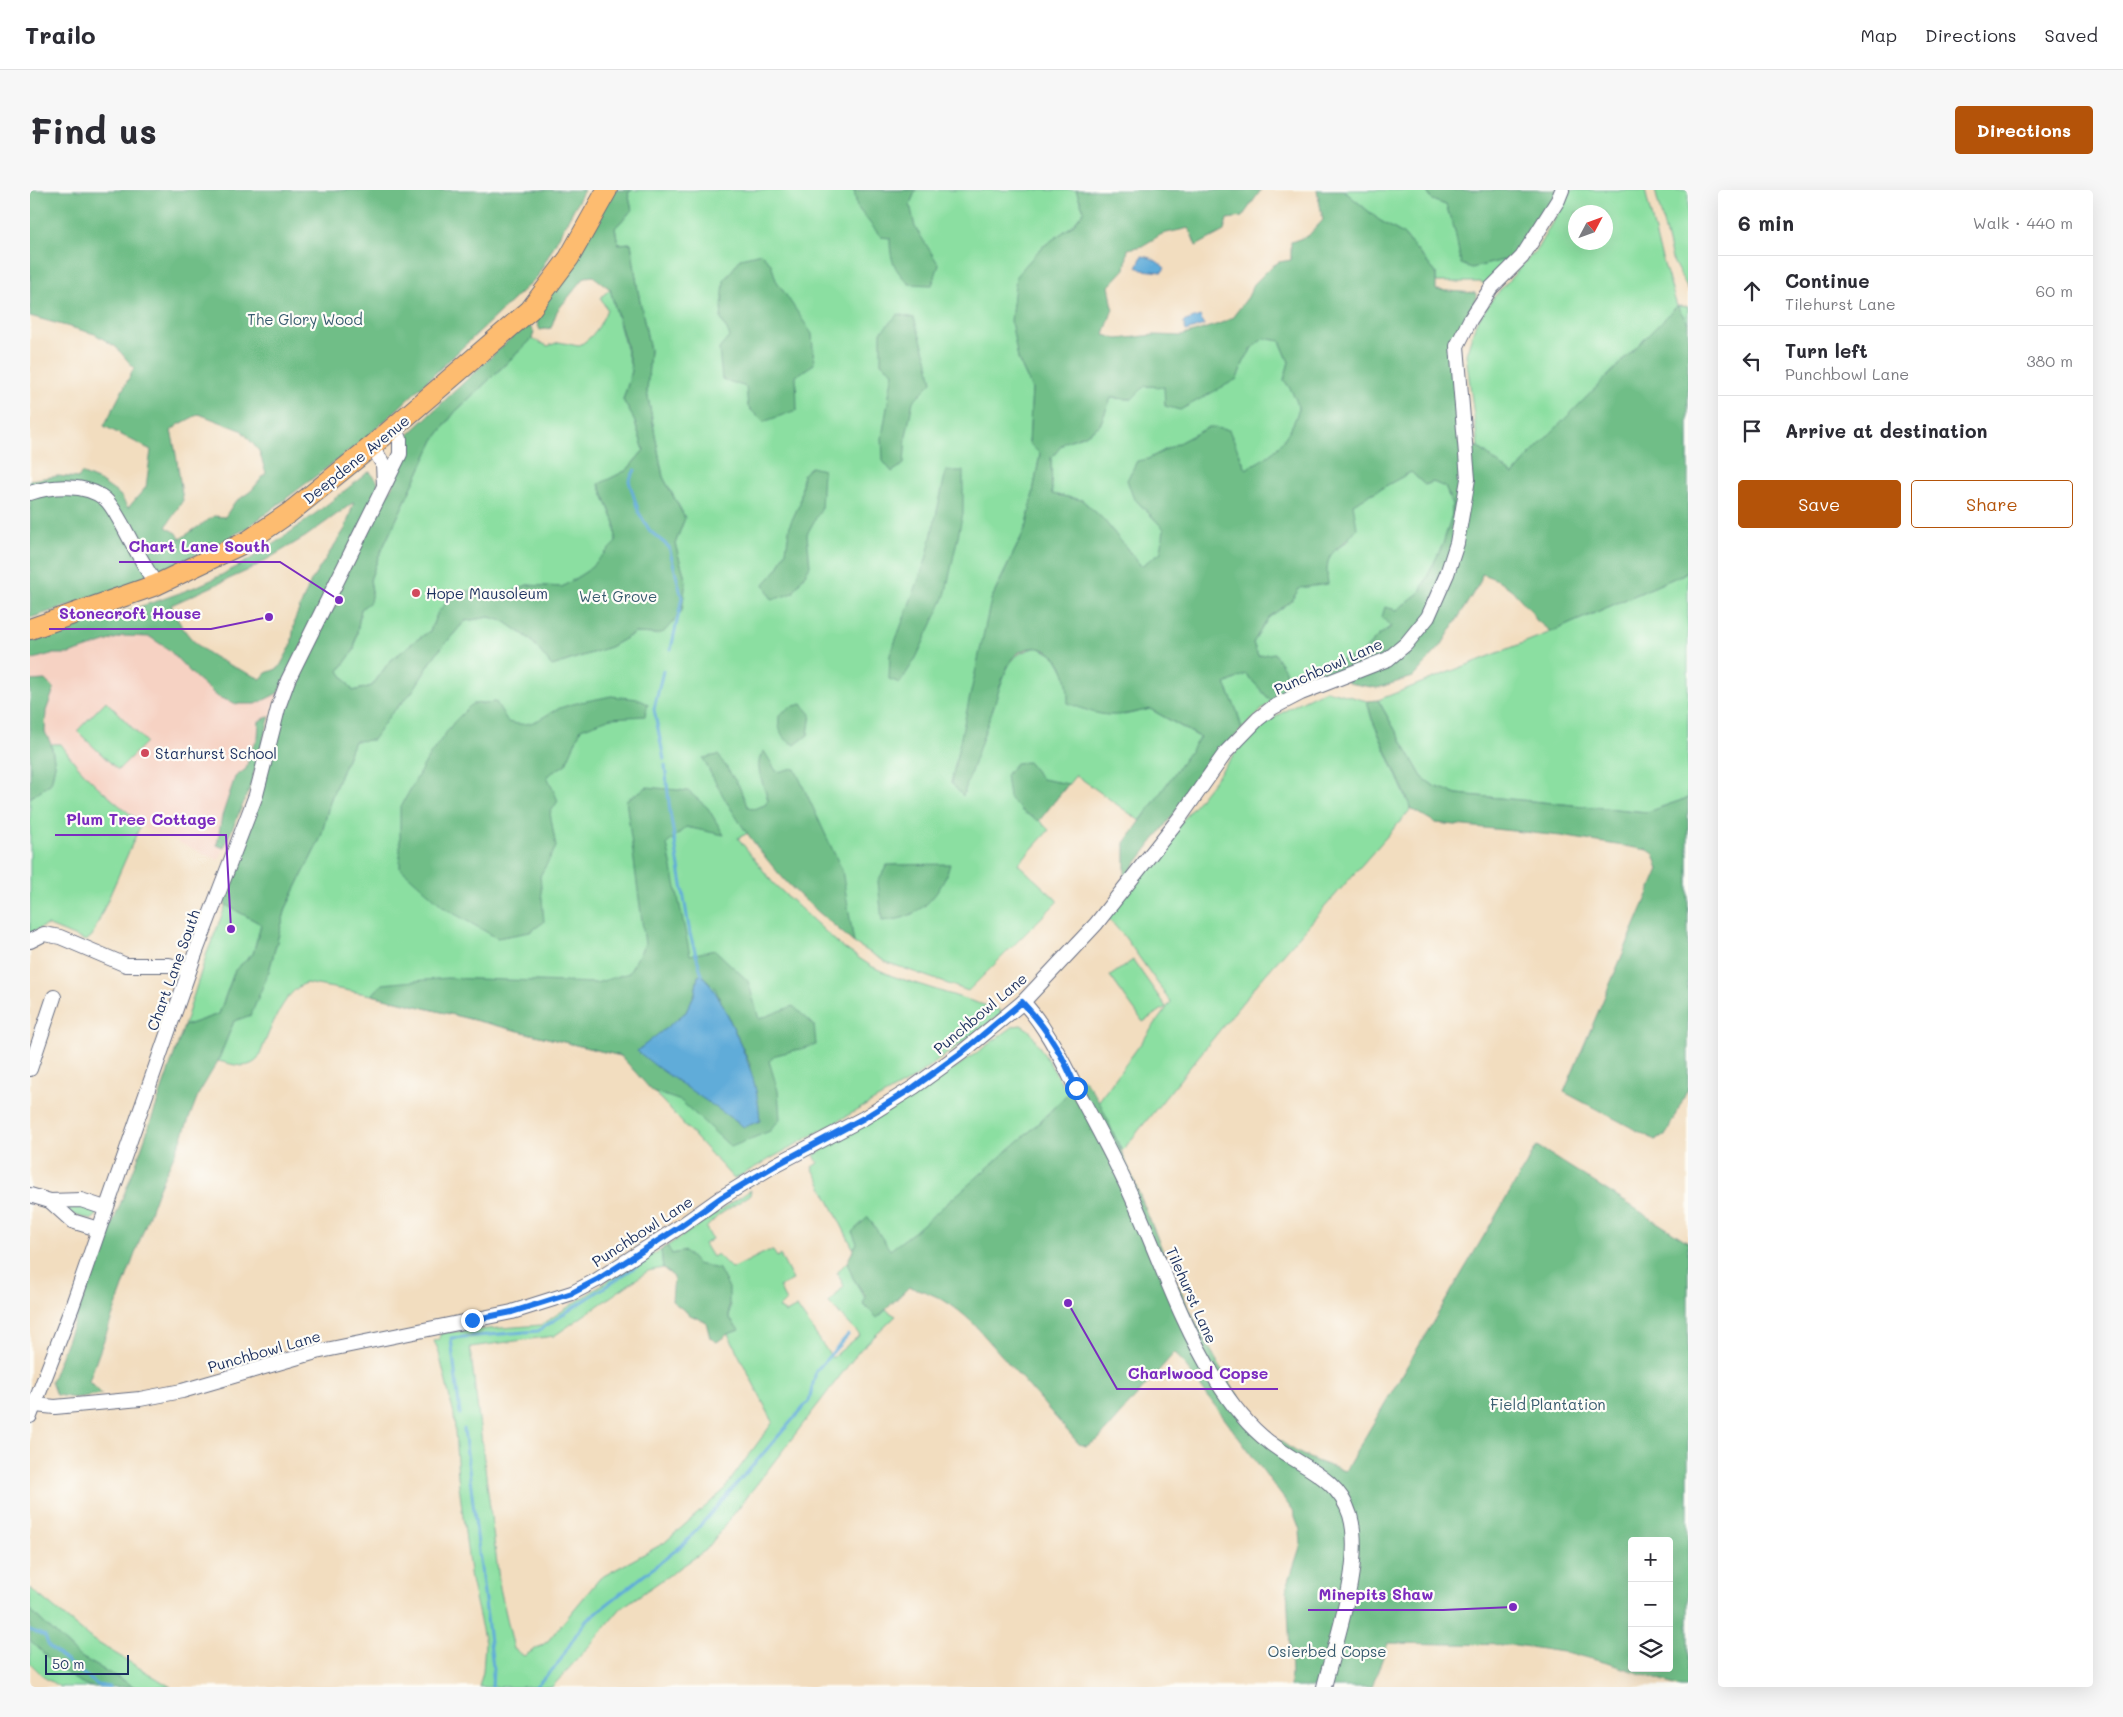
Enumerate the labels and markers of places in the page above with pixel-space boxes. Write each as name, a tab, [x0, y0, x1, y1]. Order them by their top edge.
callout: Chart Lane South	[119, 531, 280, 562]
place label: Hope Mausoleum	[426, 583, 548, 603]
marker: Hope Mausoleum	[410, 587, 422, 599]
callout: Stonecroft House	[49, 598, 211, 629]
place label: Starhurst School	[155, 743, 277, 763]
marker: Starhurst School	[139, 747, 151, 759]
callout: Plum Tree Cottage	[55, 804, 226, 835]
callout: Charlwood Copse	[1117, 1358, 1278, 1389]
callout: Minepits Shaw	[1308, 1579, 1443, 1610]

